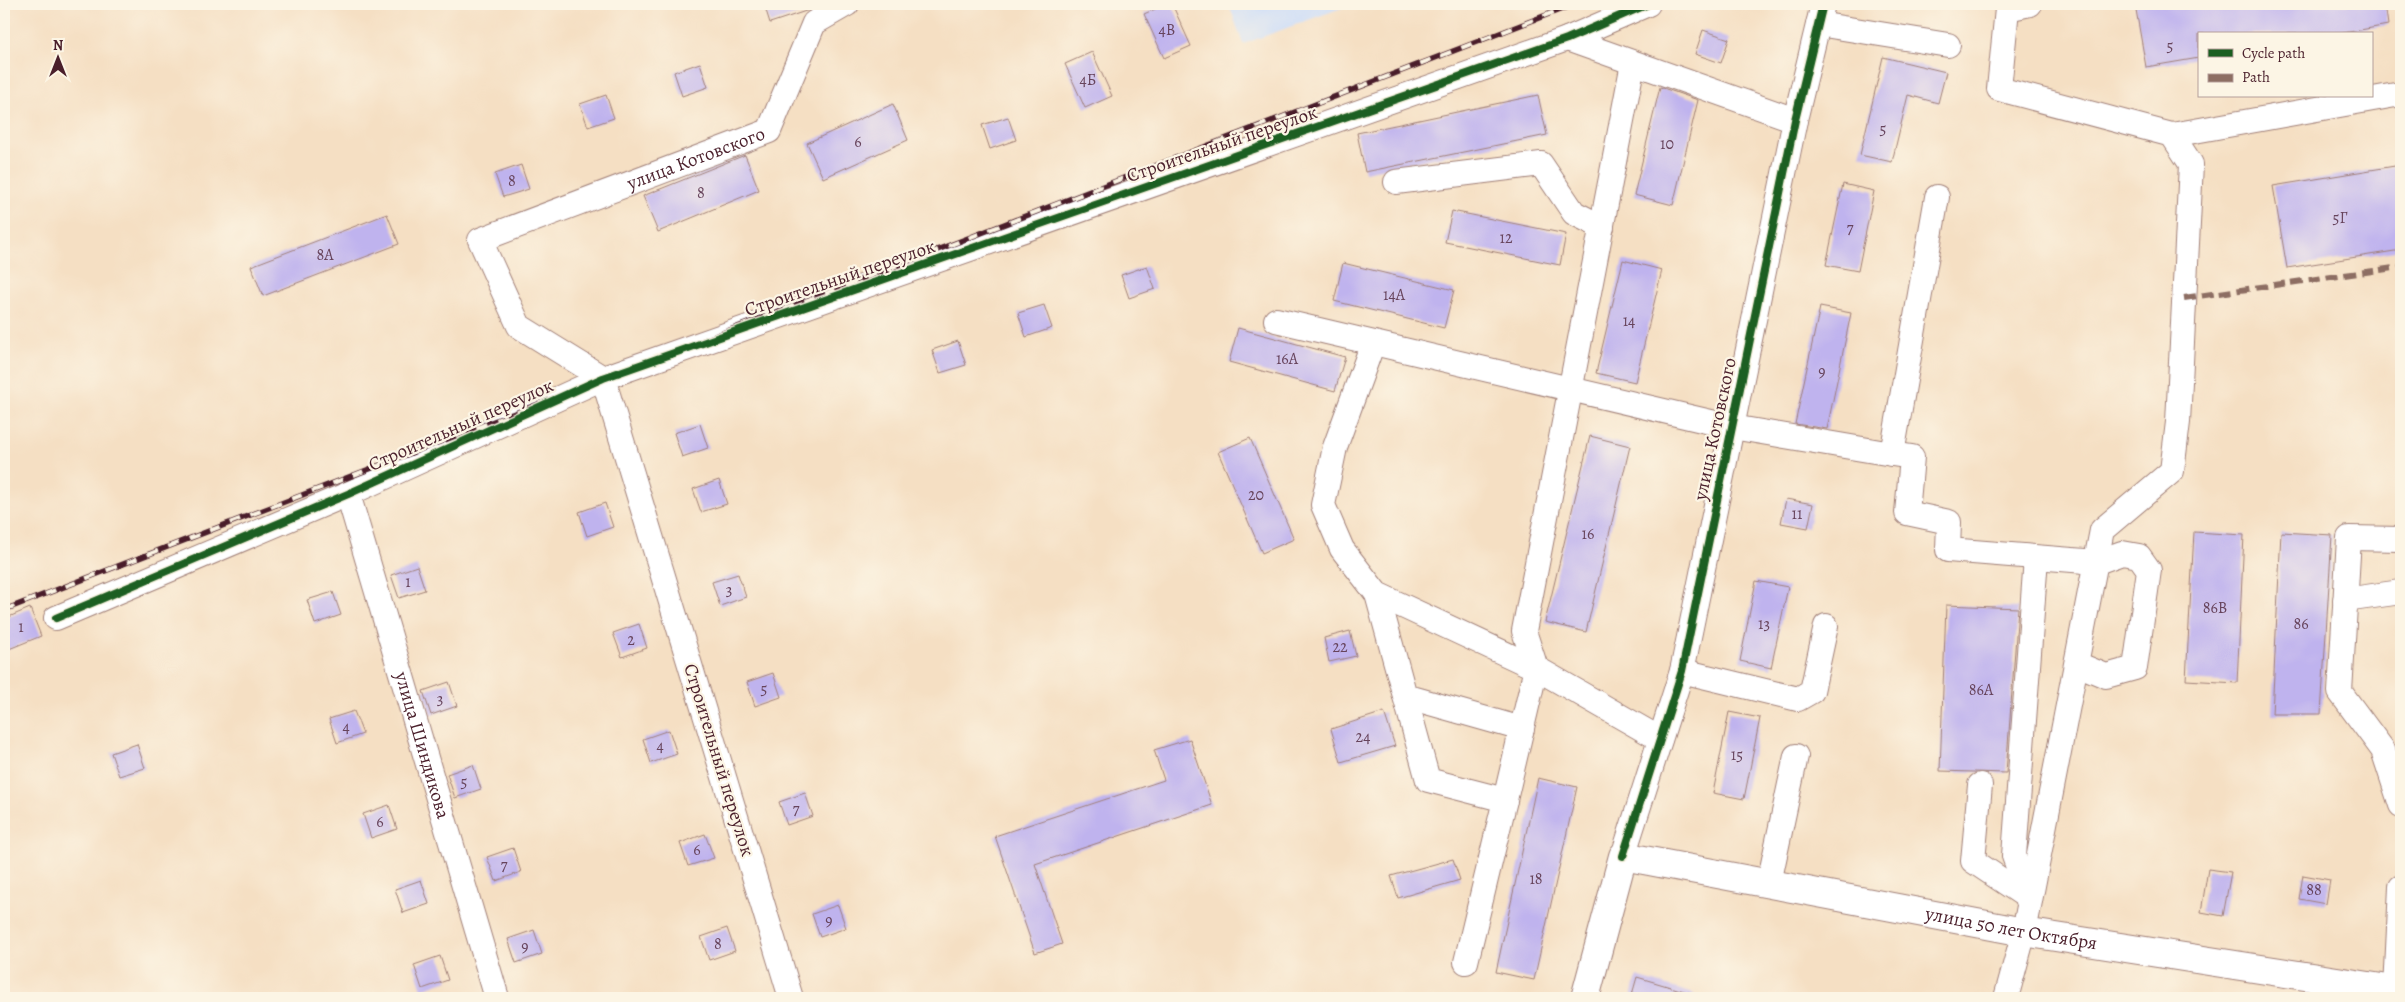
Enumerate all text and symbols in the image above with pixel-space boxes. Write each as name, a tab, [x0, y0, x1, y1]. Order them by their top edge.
house number: 4В	[1159, 19, 1175, 41]
north arrow	[32, 32, 82, 82]
legend	[2198, 32, 2372, 98]
house number: 5	[2167, 35, 2174, 57]
text: N	[53, 36, 63, 55]
text: Cycle path	[2242, 43, 2305, 63]
text: Path	[2242, 67, 2270, 87]
house number: 4Б	[1080, 69, 1096, 91]
street label: Строительный переулок	[1123, 99, 1321, 189]
house number: 5	[1880, 118, 1887, 140]
street label: улица Котовского	[622, 121, 769, 197]
house number: 6	[854, 131, 862, 153]
house number: 10	[1660, 133, 1674, 155]
house number: 8	[508, 170, 516, 192]
house number: 8	[697, 182, 705, 204]
house number: 5Г	[2333, 207, 2347, 229]
house number: 7	[1847, 217, 1854, 239]
house number: 12	[1499, 227, 1513, 249]
street label: Строительный переулок	[741, 233, 939, 323]
house number: 8А	[316, 244, 334, 266]
house number: 14А	[1383, 284, 1406, 306]
house number: 14	[1623, 310, 1635, 332]
house number: 16А	[1276, 348, 1299, 370]
street label: улица Котовского	[1687, 355, 1743, 504]
house number: 9	[1818, 361, 1826, 383]
street label: Строительный переулок	[364, 372, 558, 478]
house number: 20	[1248, 484, 1264, 506]
house number: 11	[1792, 503, 1803, 525]
house number: 16	[1582, 523, 1594, 545]
house number: 1	[405, 571, 411, 593]
house number: 3	[726, 579, 732, 601]
house number: 86В	[2203, 597, 2227, 619]
house number: 13	[1758, 613, 1770, 635]
house number: 86	[2293, 613, 2309, 635]
house number: 1	[18, 616, 24, 638]
house number: 2	[627, 629, 635, 651]
house number: 22	[1332, 636, 1348, 658]
street label: Строительный переулок	[677, 660, 761, 860]
street label: улица Шиндикова	[388, 668, 456, 822]
house number: 5	[761, 678, 768, 700]
house number: 86А	[1969, 679, 1994, 701]
house number: 3	[437, 688, 443, 710]
house number: 4	[342, 716, 350, 738]
house number: 24	[1356, 726, 1370, 748]
house number: 4	[656, 735, 664, 757]
house number: 15	[1731, 744, 1743, 766]
house number: 5	[461, 771, 468, 793]
house number: 7	[793, 798, 800, 820]
house number: 6	[376, 811, 384, 833]
house number: 6	[693, 839, 701, 861]
house number: 7	[501, 854, 508, 876]
house number: 18	[1529, 868, 1543, 890]
house number: 88	[2306, 879, 2322, 901]
street label: улица 50 лет Октября	[1922, 900, 2099, 956]
house number: 9	[825, 910, 833, 932]
house number: 8	[714, 933, 722, 955]
house number: 9	[521, 936, 529, 958]

